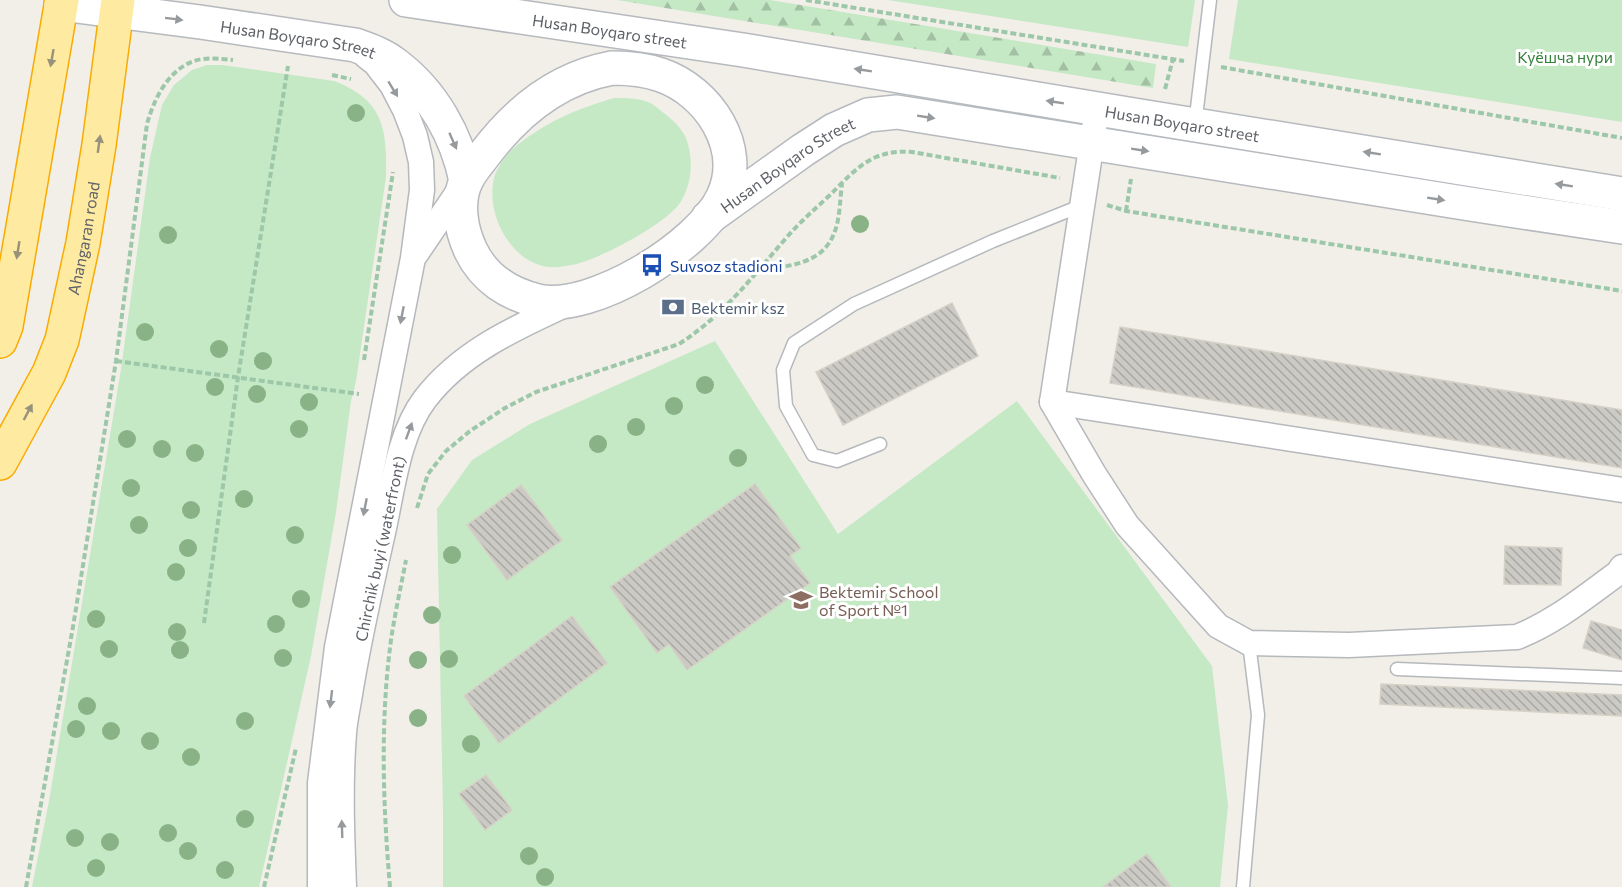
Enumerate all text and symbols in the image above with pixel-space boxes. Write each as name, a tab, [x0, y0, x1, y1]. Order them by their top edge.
street label: Husan Boyqaro street	[531, 9, 689, 51]
one-way arrow	[165, 14, 184, 23]
street label: Husan Boyqaro Street	[219, 16, 380, 62]
park label: Куёшча нури	[1517, 47, 1613, 66]
one-way arrow	[47, 48, 56, 67]
one-way arrow	[853, 65, 872, 74]
one-way arrow	[388, 81, 399, 97]
one-way arrow	[1045, 97, 1064, 106]
street label: Husan Boyqaro street	[1104, 101, 1261, 145]
street label: Husan Boyqaro Street	[716, 112, 858, 216]
one-way arrow	[917, 112, 936, 121]
one-way arrow	[449, 132, 459, 150]
one-way arrow	[94, 134, 103, 153]
one-way arrow	[1130, 146, 1149, 155]
one-way arrow	[1362, 149, 1381, 158]
street label: Ahangaran road	[63, 180, 102, 296]
one-way arrow	[1555, 180, 1574, 189]
one-way arrow	[1426, 194, 1445, 203]
one-way arrow	[14, 240, 23, 259]
bus stop icon: Suvsoz stadioni	[639, 252, 665, 278]
place label: Suvsoz stadioni	[670, 256, 783, 275]
bank icon: Bektemir ksz	[660, 294, 686, 320]
place label: Bektemir ksz	[691, 298, 785, 317]
one-way arrow	[397, 306, 406, 325]
one-way arrow	[23, 403, 33, 420]
one-way arrow	[404, 422, 414, 440]
street label: Chirchik buyi (waterfront)	[350, 454, 409, 643]
one-way arrow	[360, 498, 369, 517]
place label: Bektemir School of Sport №1	[819, 582, 939, 619]
school or university icon: Bektemir School of Sport №1	[788, 587, 814, 613]
one-way arrow	[326, 689, 335, 708]
one-way arrow	[337, 819, 346, 838]

